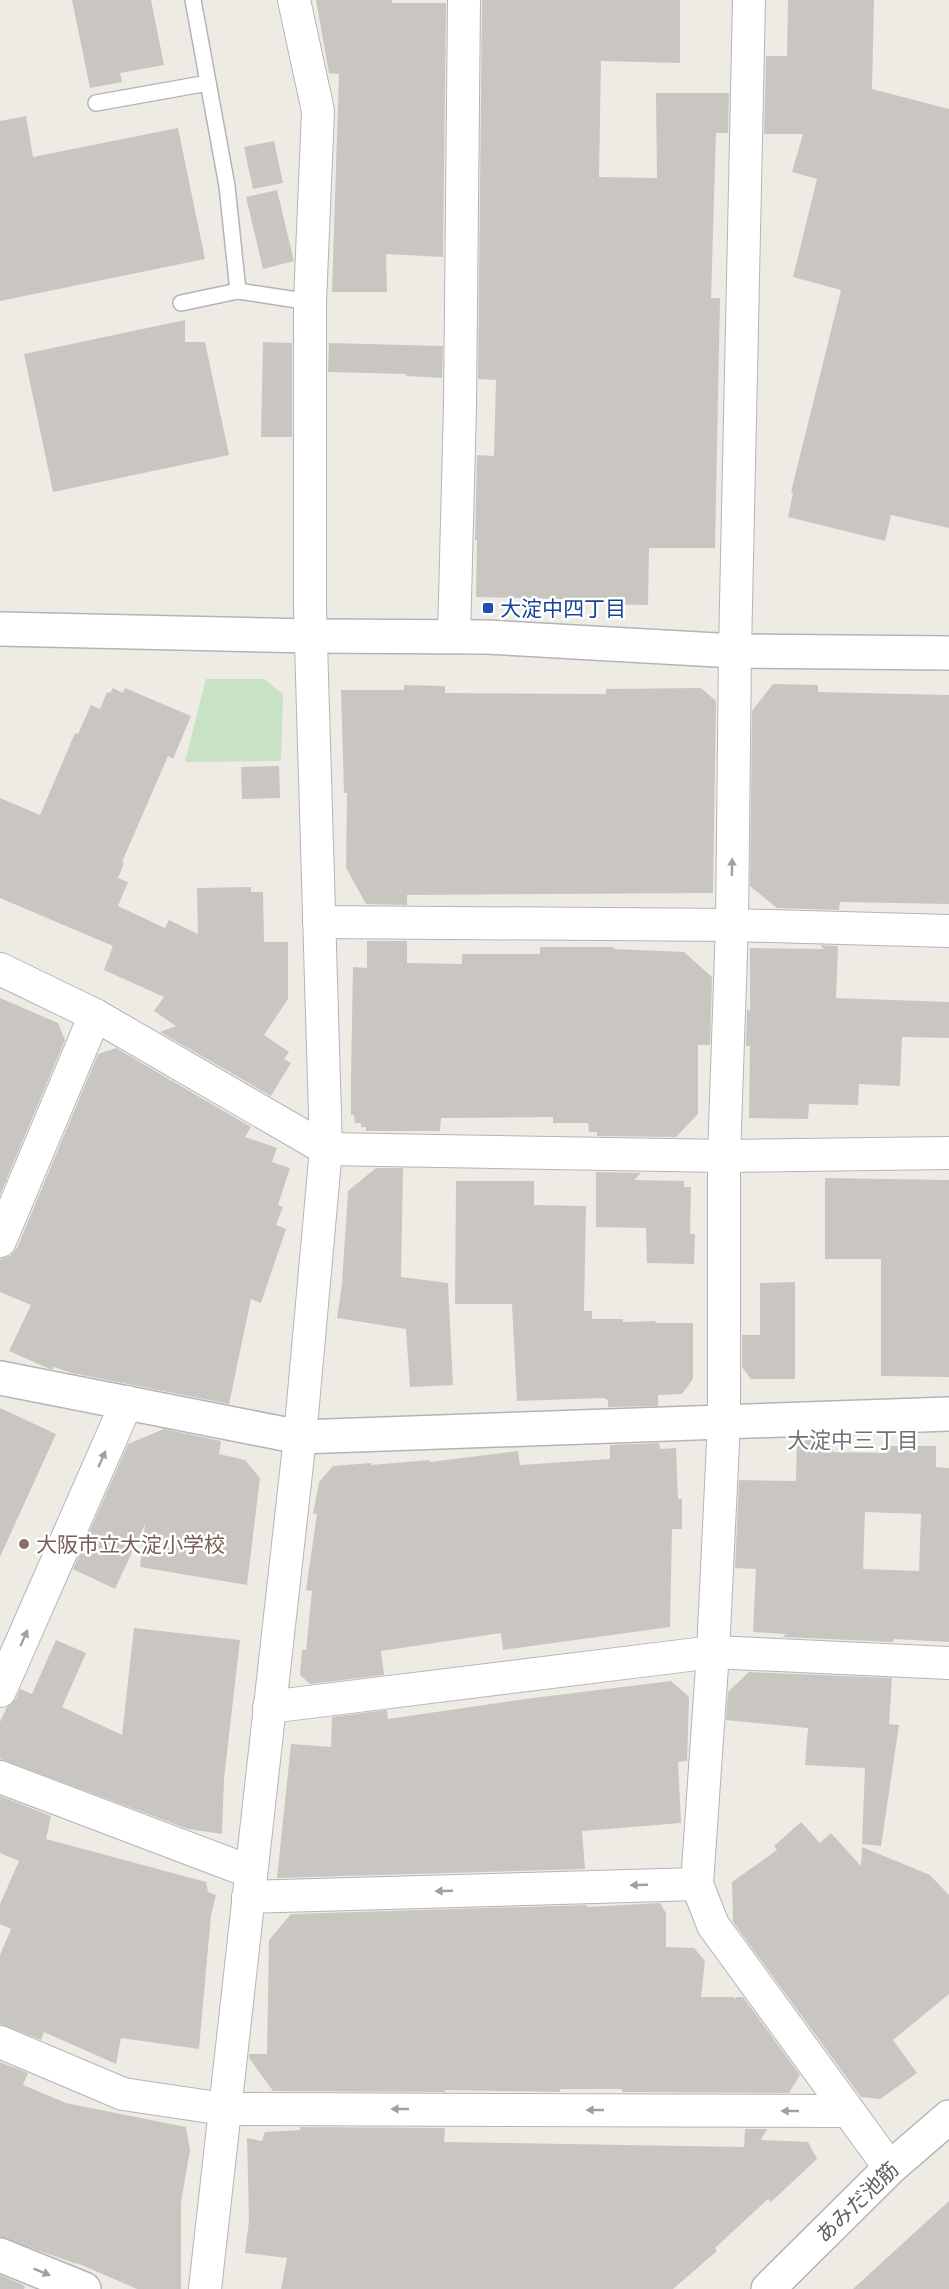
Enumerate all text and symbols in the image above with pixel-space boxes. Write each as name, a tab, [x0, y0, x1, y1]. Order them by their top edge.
place label: 大淀中四丁目	[500, 596, 626, 621]
marker: 大淀中四丁目	[481, 601, 495, 615]
one-way arrow	[728, 857, 737, 876]
district label: 大淀中三丁目	[787, 1427, 919, 1453]
one-way arrow	[98, 1450, 107, 1468]
place label: 大阪市立大淀小学校	[36, 1532, 225, 1557]
marker: 大阪市立大淀小学校	[17, 1537, 31, 1551]
one-way arrow	[19, 1629, 28, 1646]
one-way arrow	[629, 1881, 648, 1890]
one-way arrow	[434, 1887, 453, 1896]
one-way arrow	[390, 2104, 409, 2114]
one-way arrow	[585, 2105, 604, 2115]
one-way arrow	[780, 2106, 799, 2116]
street label: あみだ池筋	[811, 2157, 903, 2247]
one-way arrow	[33, 2268, 51, 2277]

